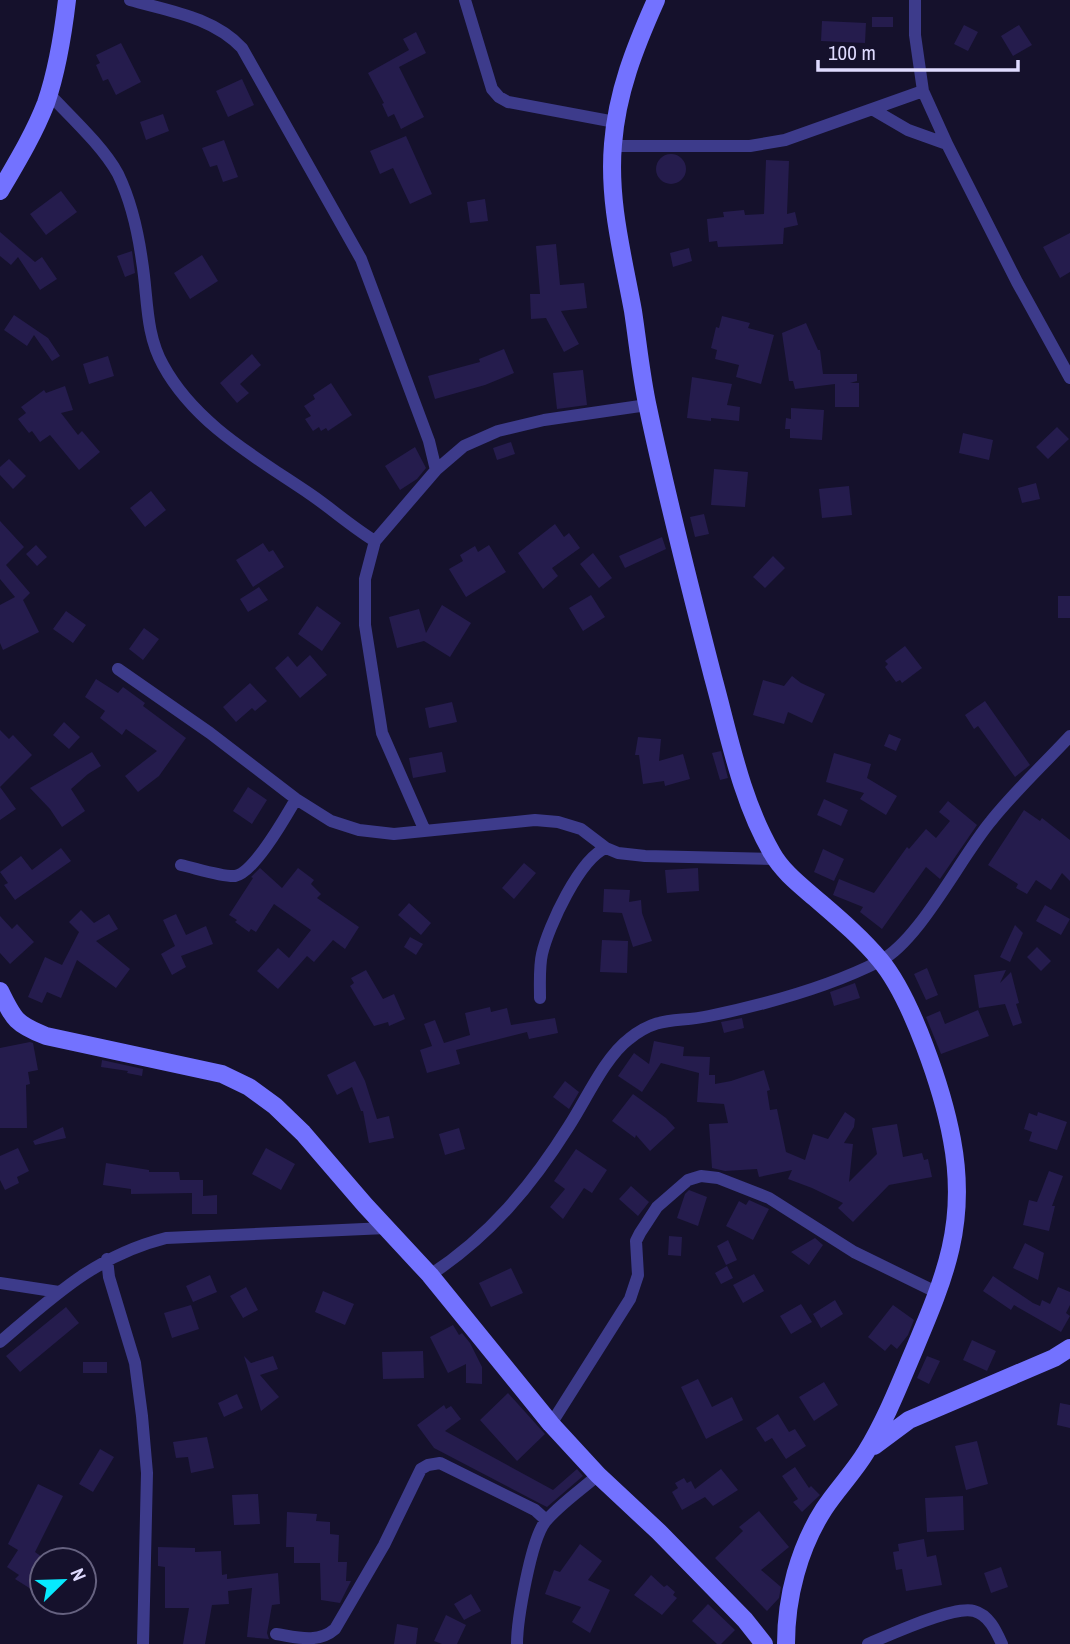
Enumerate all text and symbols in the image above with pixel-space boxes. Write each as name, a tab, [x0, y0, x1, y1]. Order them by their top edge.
scale bar	[818, 28, 1018, 72]
text: 100 m	[828, 38, 876, 67]
north arrow	[28, 1546, 98, 1616]
text: N	[64, 1564, 93, 1585]

